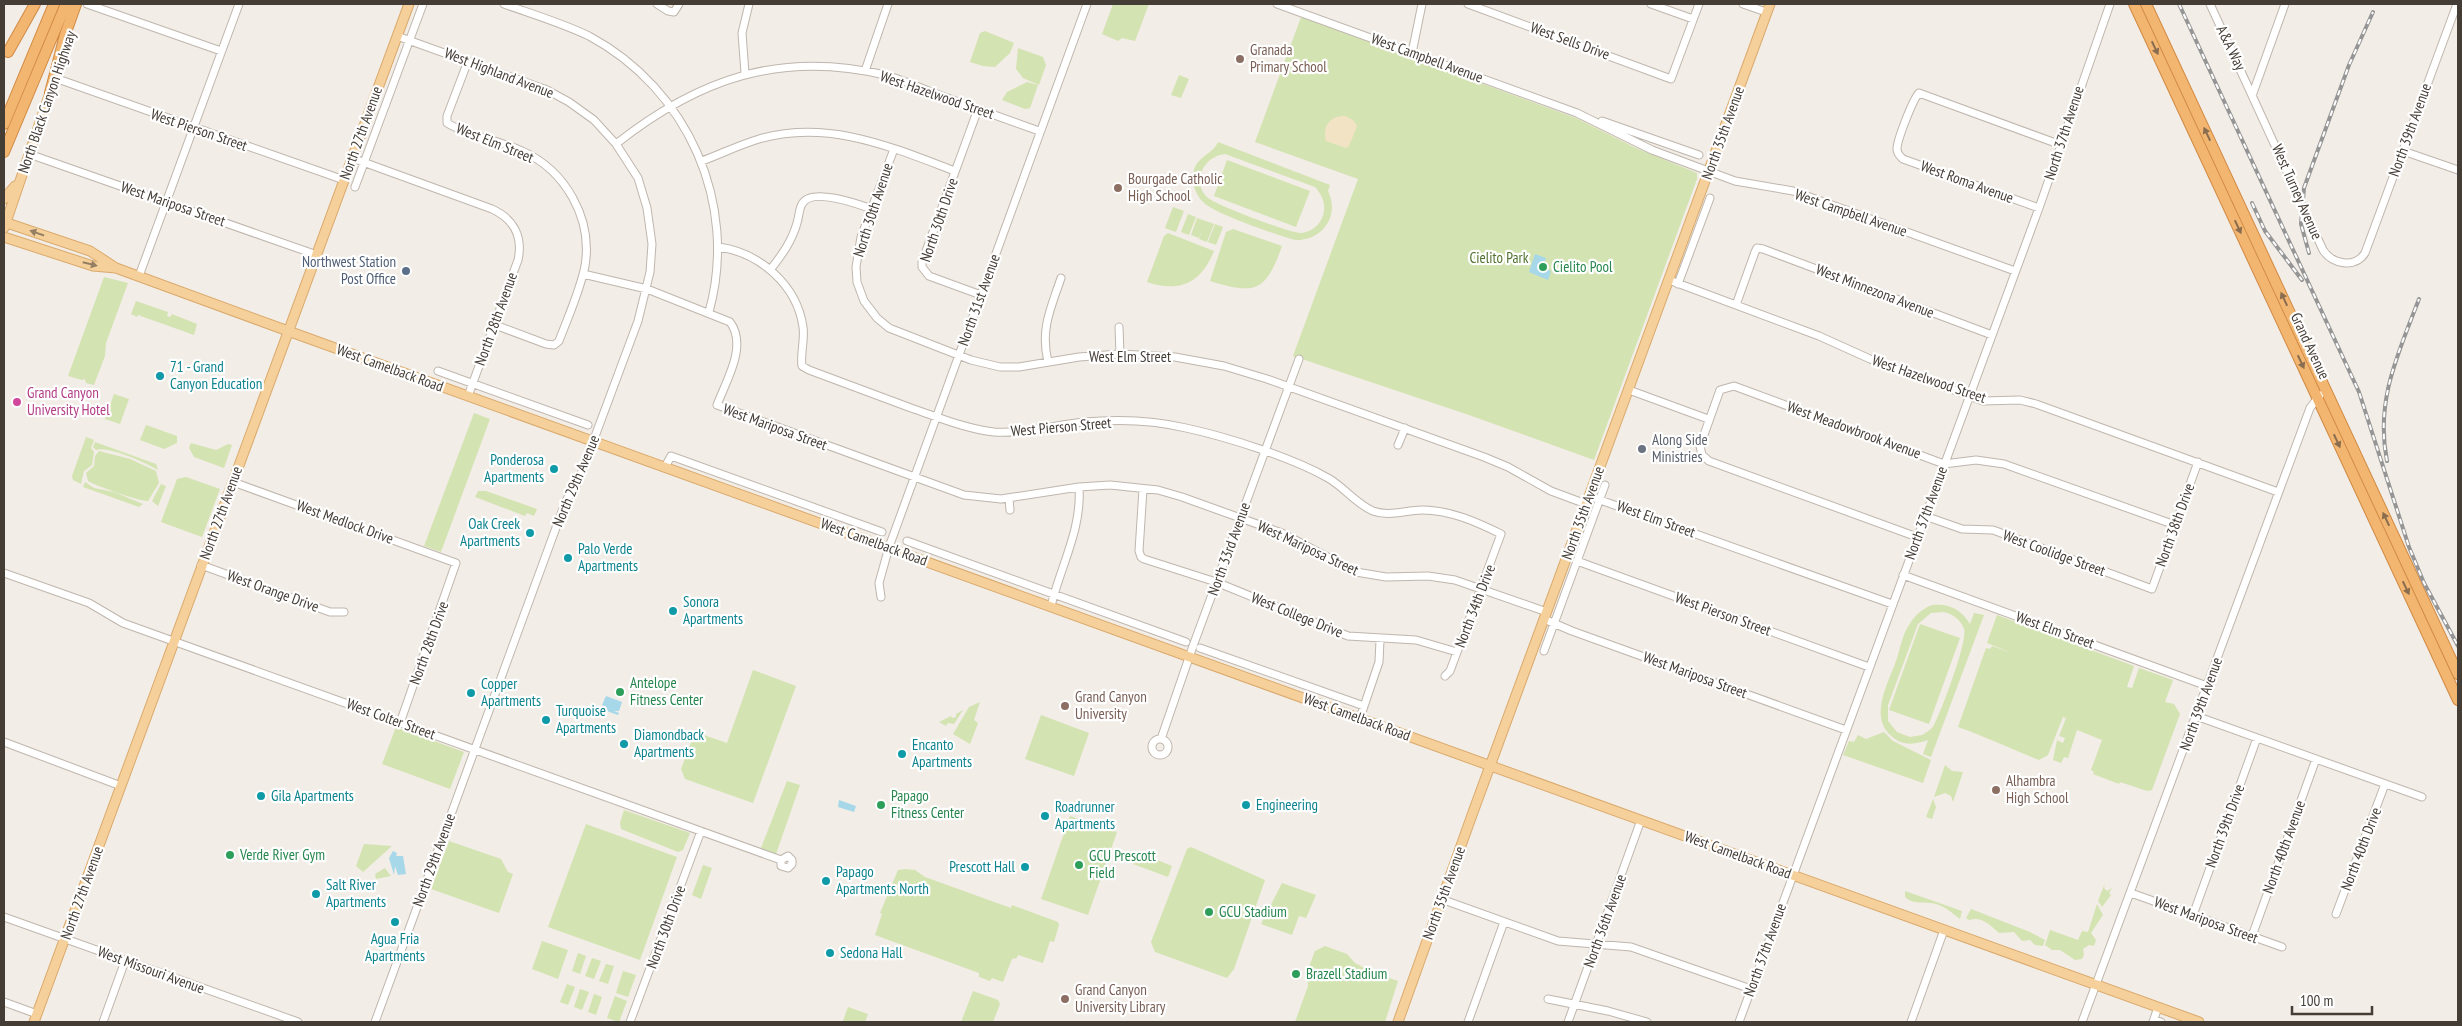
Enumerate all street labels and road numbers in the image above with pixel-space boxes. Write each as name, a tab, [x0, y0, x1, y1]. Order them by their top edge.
street label: West Sells Drive	[1528, 17, 1613, 64]
street label: A&A Way	[2212, 22, 2251, 74]
street label: North Black Canyon Highway	[13, 28, 80, 176]
street label: West Campbell Avenue	[1369, 29, 1486, 87]
street label: West Highland Avenue	[442, 43, 557, 102]
street label: West Hazelwood Street	[878, 66, 997, 123]
street label: North 39th Avenue	[2384, 81, 2435, 179]
street label: North 37th Avenue	[2039, 83, 2088, 182]
street label: North 27th Avenue	[335, 84, 386, 182]
street label: North 35th Avenue	[1697, 84, 1748, 182]
street label: West Pierson Street	[148, 104, 250, 155]
street label: West Elm Street	[454, 118, 537, 167]
street label: West Turney Avenue	[2268, 141, 2327, 242]
street label: West Roma Avenue	[1918, 156, 2016, 207]
street label: North 30th Avenue	[848, 160, 897, 259]
street label: North 30th Drive	[915, 175, 962, 264]
street label: West Mariposa Street	[118, 177, 228, 230]
street label: West Campbell Avenue	[1793, 184, 1910, 241]
street label: North 31st Avenue	[953, 251, 1004, 348]
street label: West Minnezona Avenue	[1813, 259, 1937, 322]
street label: North 28th Avenue	[470, 270, 521, 368]
street label: Grand Avenue	[2287, 309, 2334, 382]
street label: West Camelback Road	[334, 339, 446, 396]
street label: West Elm Street	[1089, 347, 1171, 366]
street label: West Hazelwood Street	[1870, 350, 1989, 407]
street label: West Meadowbrook Avenue	[1785, 396, 1924, 463]
street label: West Mariposa Street	[721, 399, 830, 454]
street label: West Pierson Street	[1010, 413, 1112, 440]
street label: North 29th Avenue	[548, 432, 603, 530]
street label: North 27th Avenue	[195, 464, 246, 562]
street label: North 35th Avenue	[1557, 464, 1608, 562]
street label: North 37th Avenue	[1900, 464, 1951, 562]
street label: North 38th Drive	[2151, 480, 2198, 569]
street label: West Medlock Drive	[294, 495, 396, 548]
street label: West Elm Street	[1614, 496, 1698, 541]
street label: North 33rd Avenue	[1203, 500, 1254, 598]
street label: West Camelback Road	[818, 513, 930, 570]
street label: West Mariposa Street	[1255, 516, 1362, 579]
street label: West Coolidge Street	[2000, 525, 2108, 580]
street label: North 34th Drive	[1450, 562, 1499, 650]
street label: West Orange Drive	[225, 565, 322, 616]
street label: West Pierson Street	[1673, 587, 1774, 640]
street label: West College Drive	[1249, 588, 1346, 642]
street label: North 28th Drive	[405, 598, 452, 687]
street label: West Elm Street	[2013, 607, 2097, 652]
street label: West Mariposa Street	[1641, 647, 1750, 702]
street label: North 39th Avenue	[2175, 655, 2226, 753]
street label: West Camelback Road	[1301, 688, 1413, 745]
street label: West Colter Street	[344, 694, 438, 743]
street label: North 39th Drive	[2201, 781, 2248, 870]
street label: North 40th Avenue	[2258, 798, 2309, 896]
street label: North 40th Drive	[2336, 805, 2385, 893]
street label: North 29th Avenue	[408, 811, 459, 909]
street label: West Camelback Road	[1682, 826, 1794, 883]
street label: North 27th Avenue	[56, 844, 107, 942]
street label: North 35th Avenue	[1418, 844, 1469, 942]
street label: North 36th Avenue	[1579, 872, 1630, 970]
street label: North 30th Drive	[642, 882, 689, 971]
street label: West Mariposa Street	[2152, 892, 2261, 947]
street label: North 37th Avenue	[1739, 901, 1790, 999]
street label: West Missouri Avenue	[95, 941, 207, 998]

